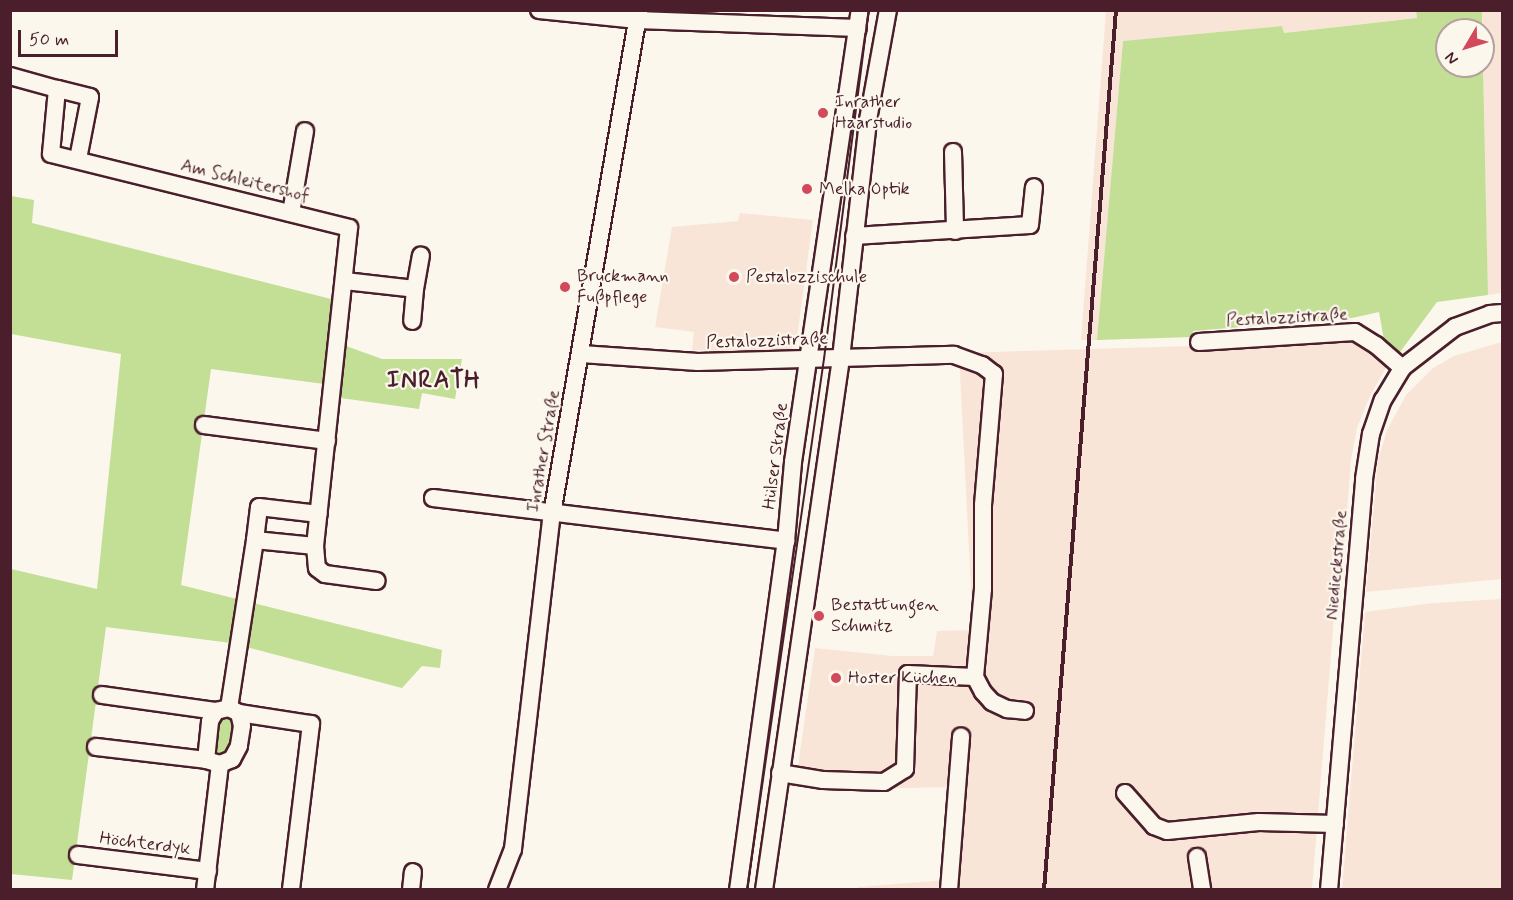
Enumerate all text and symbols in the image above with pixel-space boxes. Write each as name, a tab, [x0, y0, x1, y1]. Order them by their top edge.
scale bar	[21, 18, 122, 56]
north arrow	[1435, 18, 1495, 78]
text: 50 m	[29, 28, 69, 52]
text: N	[1440, 47, 1464, 69]
place label: Inrather Haarstudio	[835, 92, 912, 134]
marker: Inrather Haarstudio	[816, 106, 830, 120]
street label: Am Schleitershof	[178, 154, 312, 208]
place label: Melka Optik	[819, 178, 910, 200]
marker: Melka Optik	[800, 182, 814, 196]
place label: Bruckmann Fußpflege	[577, 266, 669, 308]
place label: Pestalozzischule	[746, 266, 867, 288]
marker: Pestalozzischule	[727, 270, 741, 284]
marker: Bruckmann Fußpflege	[558, 280, 572, 294]
street label: Pestalozzistraße	[1226, 304, 1348, 332]
street label: Pestalozzistraße	[706, 328, 828, 354]
district label: INRATH	[386, 367, 482, 395]
street label: Inrather Straße	[523, 388, 565, 514]
street label: Hülser Straße	[759, 401, 793, 511]
street label: Niedieckstraße	[1321, 509, 1353, 621]
place label: Bestattungen Schmitz	[831, 595, 939, 638]
marker: Bestattungen Schmitz	[812, 609, 826, 623]
place label: Hoster Küchen	[848, 667, 958, 689]
marker: Hoster Küchen	[829, 671, 843, 685]
street label: Höchterdyk	[98, 828, 192, 860]

